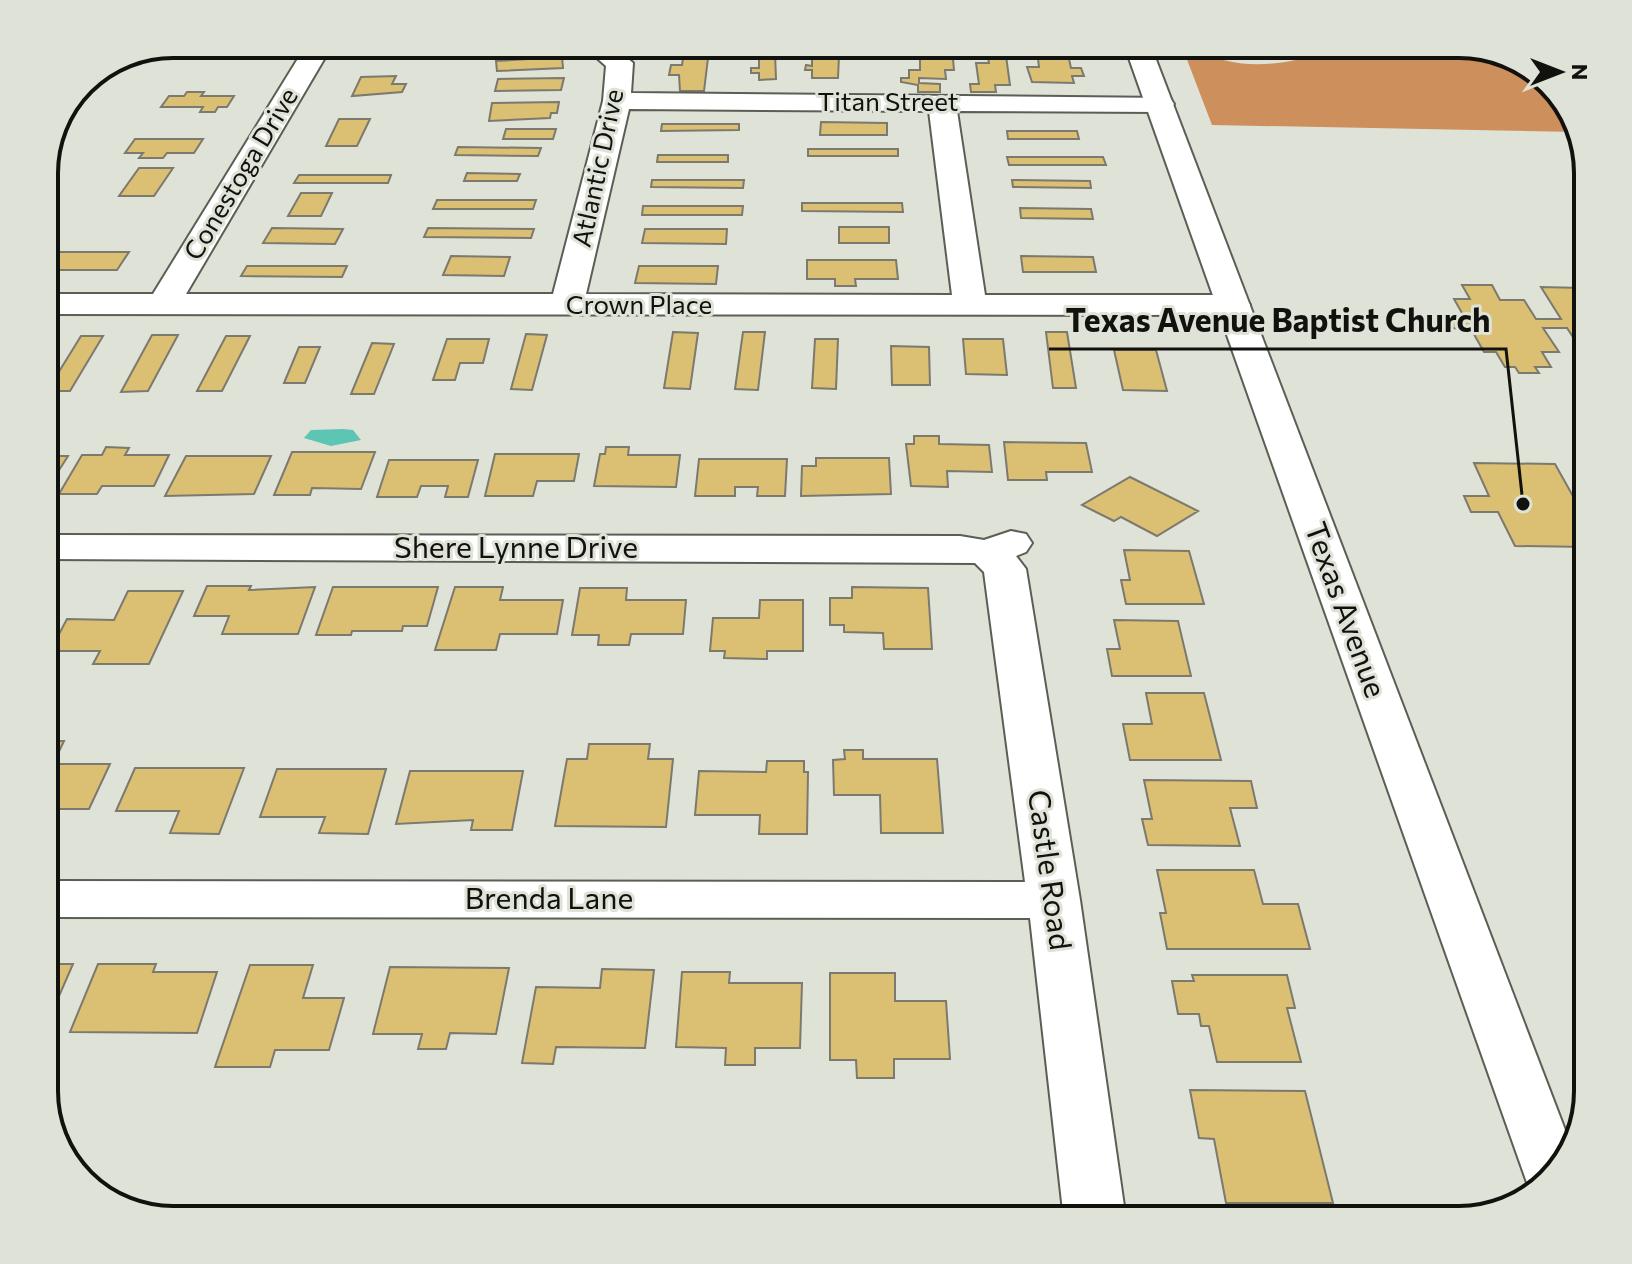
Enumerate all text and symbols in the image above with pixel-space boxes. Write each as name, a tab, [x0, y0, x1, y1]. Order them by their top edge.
north arrow	[1520, 32, 1600, 112]
text: N	[1567, 64, 1594, 80]
street label: Conestoga Drive	[176, 82, 303, 265]
street label: Titan Street	[818, 85, 958, 116]
street label: Atlantic Drive	[565, 86, 628, 249]
street label: Crown Place	[566, 288, 712, 319]
callout: Texas Avenue Baptist Church	[1049, 293, 1506, 349]
text: Texas Avenue Baptist Church	[1066, 299, 1490, 339]
street label: Texas Avenue	[1299, 516, 1396, 702]
street label: Shere Lynne Drive	[394, 527, 638, 564]
street label: Castle Road	[1022, 787, 1081, 952]
street label: Brenda Lane	[465, 878, 633, 915]

